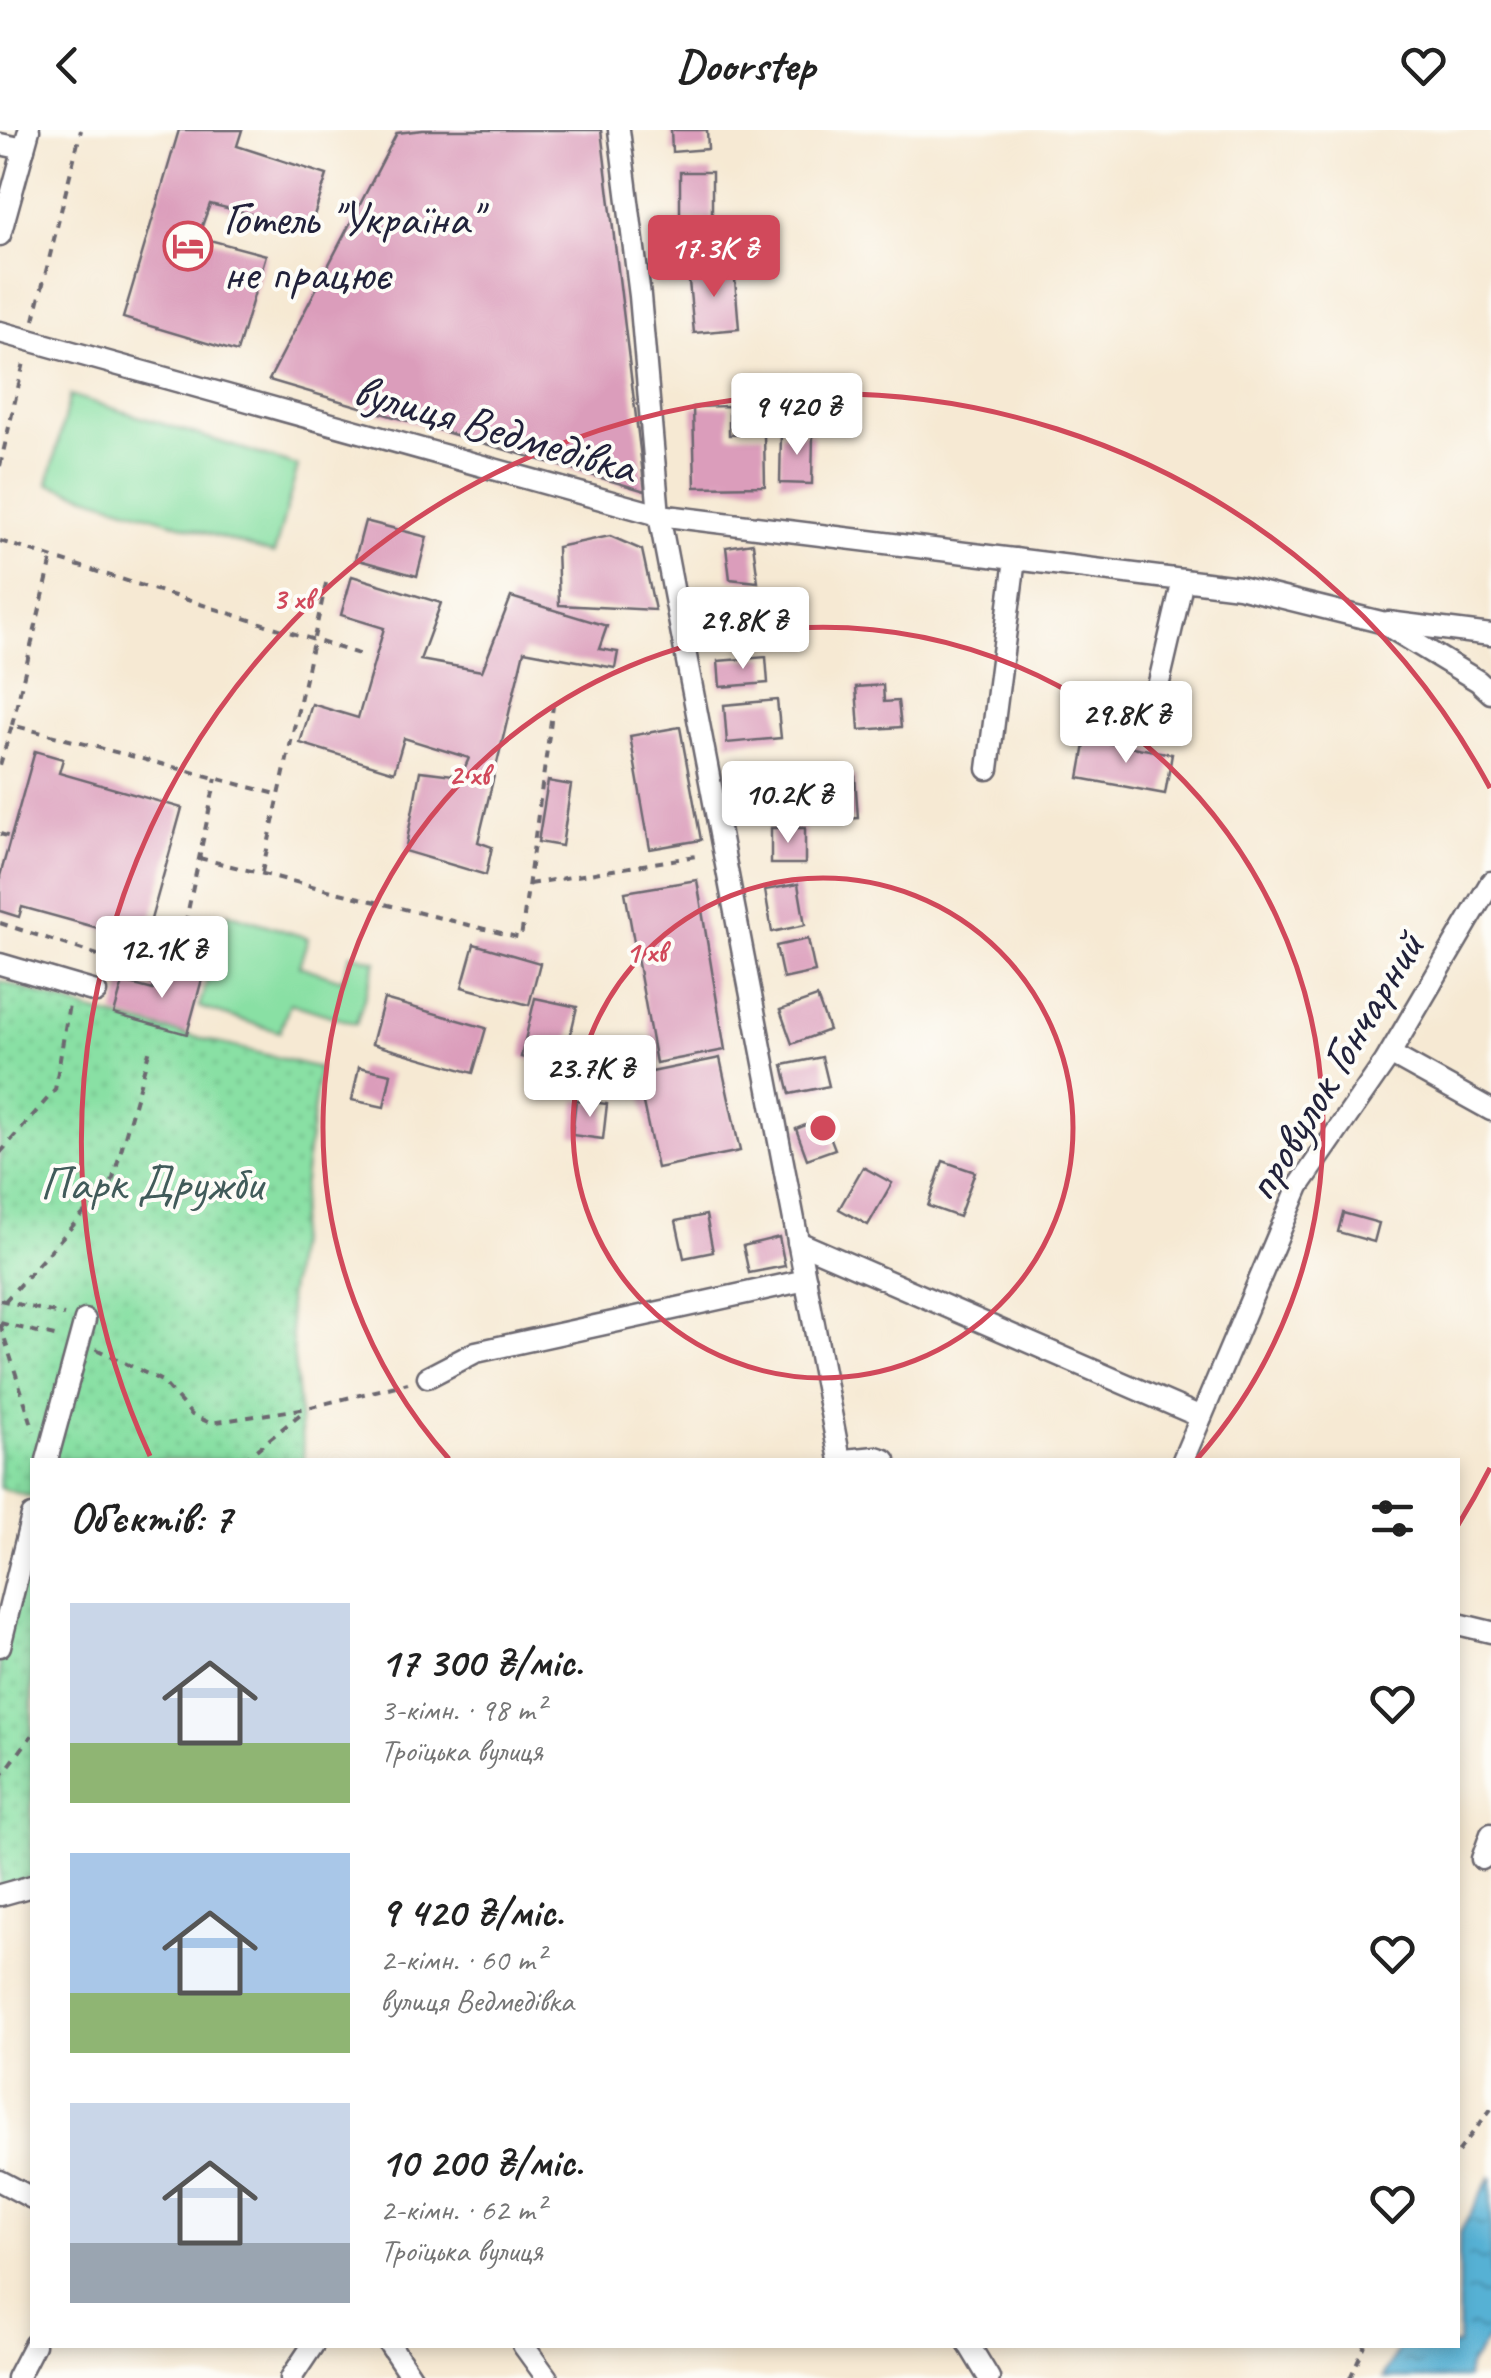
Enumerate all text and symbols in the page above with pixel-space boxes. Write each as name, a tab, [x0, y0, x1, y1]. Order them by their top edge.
text: Doorstep	[676, 37, 815, 94]
icon: back	[40, 38, 95, 93]
icon: heart	[1396, 38, 1451, 93]
place label: Готель "Україна" не працює	[223, 188, 490, 303]
pin: 17.3K ₴	[622, 215, 806, 300]
hotel icon: Готель "Україна" не працює	[162, 220, 214, 272]
text: 17.3K ₴	[670, 227, 758, 268]
street label: вулиця Ведмедівка	[347, 359, 646, 498]
pin: 9 420 ₴	[705, 373, 889, 458]
text: 9 420 ₴	[753, 385, 841, 426]
text: 3 хв	[273, 580, 319, 618]
pin: 29.8K ₴	[651, 587, 835, 672]
text: 29.8K ₴	[699, 599, 787, 640]
pin: 29.8K ₴	[1034, 681, 1218, 766]
text: 29.8K ₴	[1082, 693, 1170, 734]
text: 2 хв	[449, 756, 495, 794]
pin: 10.2K ₴	[696, 761, 880, 846]
text: 10.2K ₴	[744, 773, 832, 814]
pin: 12.1K ₴	[70, 916, 254, 1001]
street label: провулок Гончарний	[1230, 918, 1439, 1212]
text: 12.1K ₴	[118, 928, 206, 969]
text: 1 хв	[626, 933, 672, 971]
pin: 23.7K ₴	[498, 1035, 682, 1120]
text: 23.7K ₴	[546, 1047, 634, 1088]
centre of rings	[805, 1110, 841, 1146]
park label: Парк Дружби	[40, 1153, 266, 1213]
icon: filters	[1365, 1491, 1420, 1546]
text: Об’єктів: 7	[70, 1492, 232, 1545]
text: 17 300 ₴/міс.	[380, 1636, 583, 1689]
icon: home	[150, 1643, 270, 1763]
icon: heart	[1365, 1676, 1420, 1731]
text: 3-кімн. · 98 m²	[380, 1689, 545, 1730]
text: Троїцька вулиця	[380, 1730, 543, 1771]
text: 9 420 ₴/міс.	[380, 1886, 563, 1939]
icon: home	[150, 1893, 270, 2013]
icon: heart	[1365, 1926, 1420, 1981]
text: 2-кімн. · 60 m²	[380, 1939, 545, 1980]
text: вулиця Ведмедівка	[380, 1980, 574, 2021]
text: 10 200 ₴/міс.	[380, 2136, 583, 2189]
icon: home	[150, 2143, 270, 2263]
icon: heart	[1365, 2176, 1420, 2231]
text: 2-кімн. · 62 m²	[380, 2189, 545, 2230]
text: Троїцька вулиця	[380, 2230, 543, 2271]

